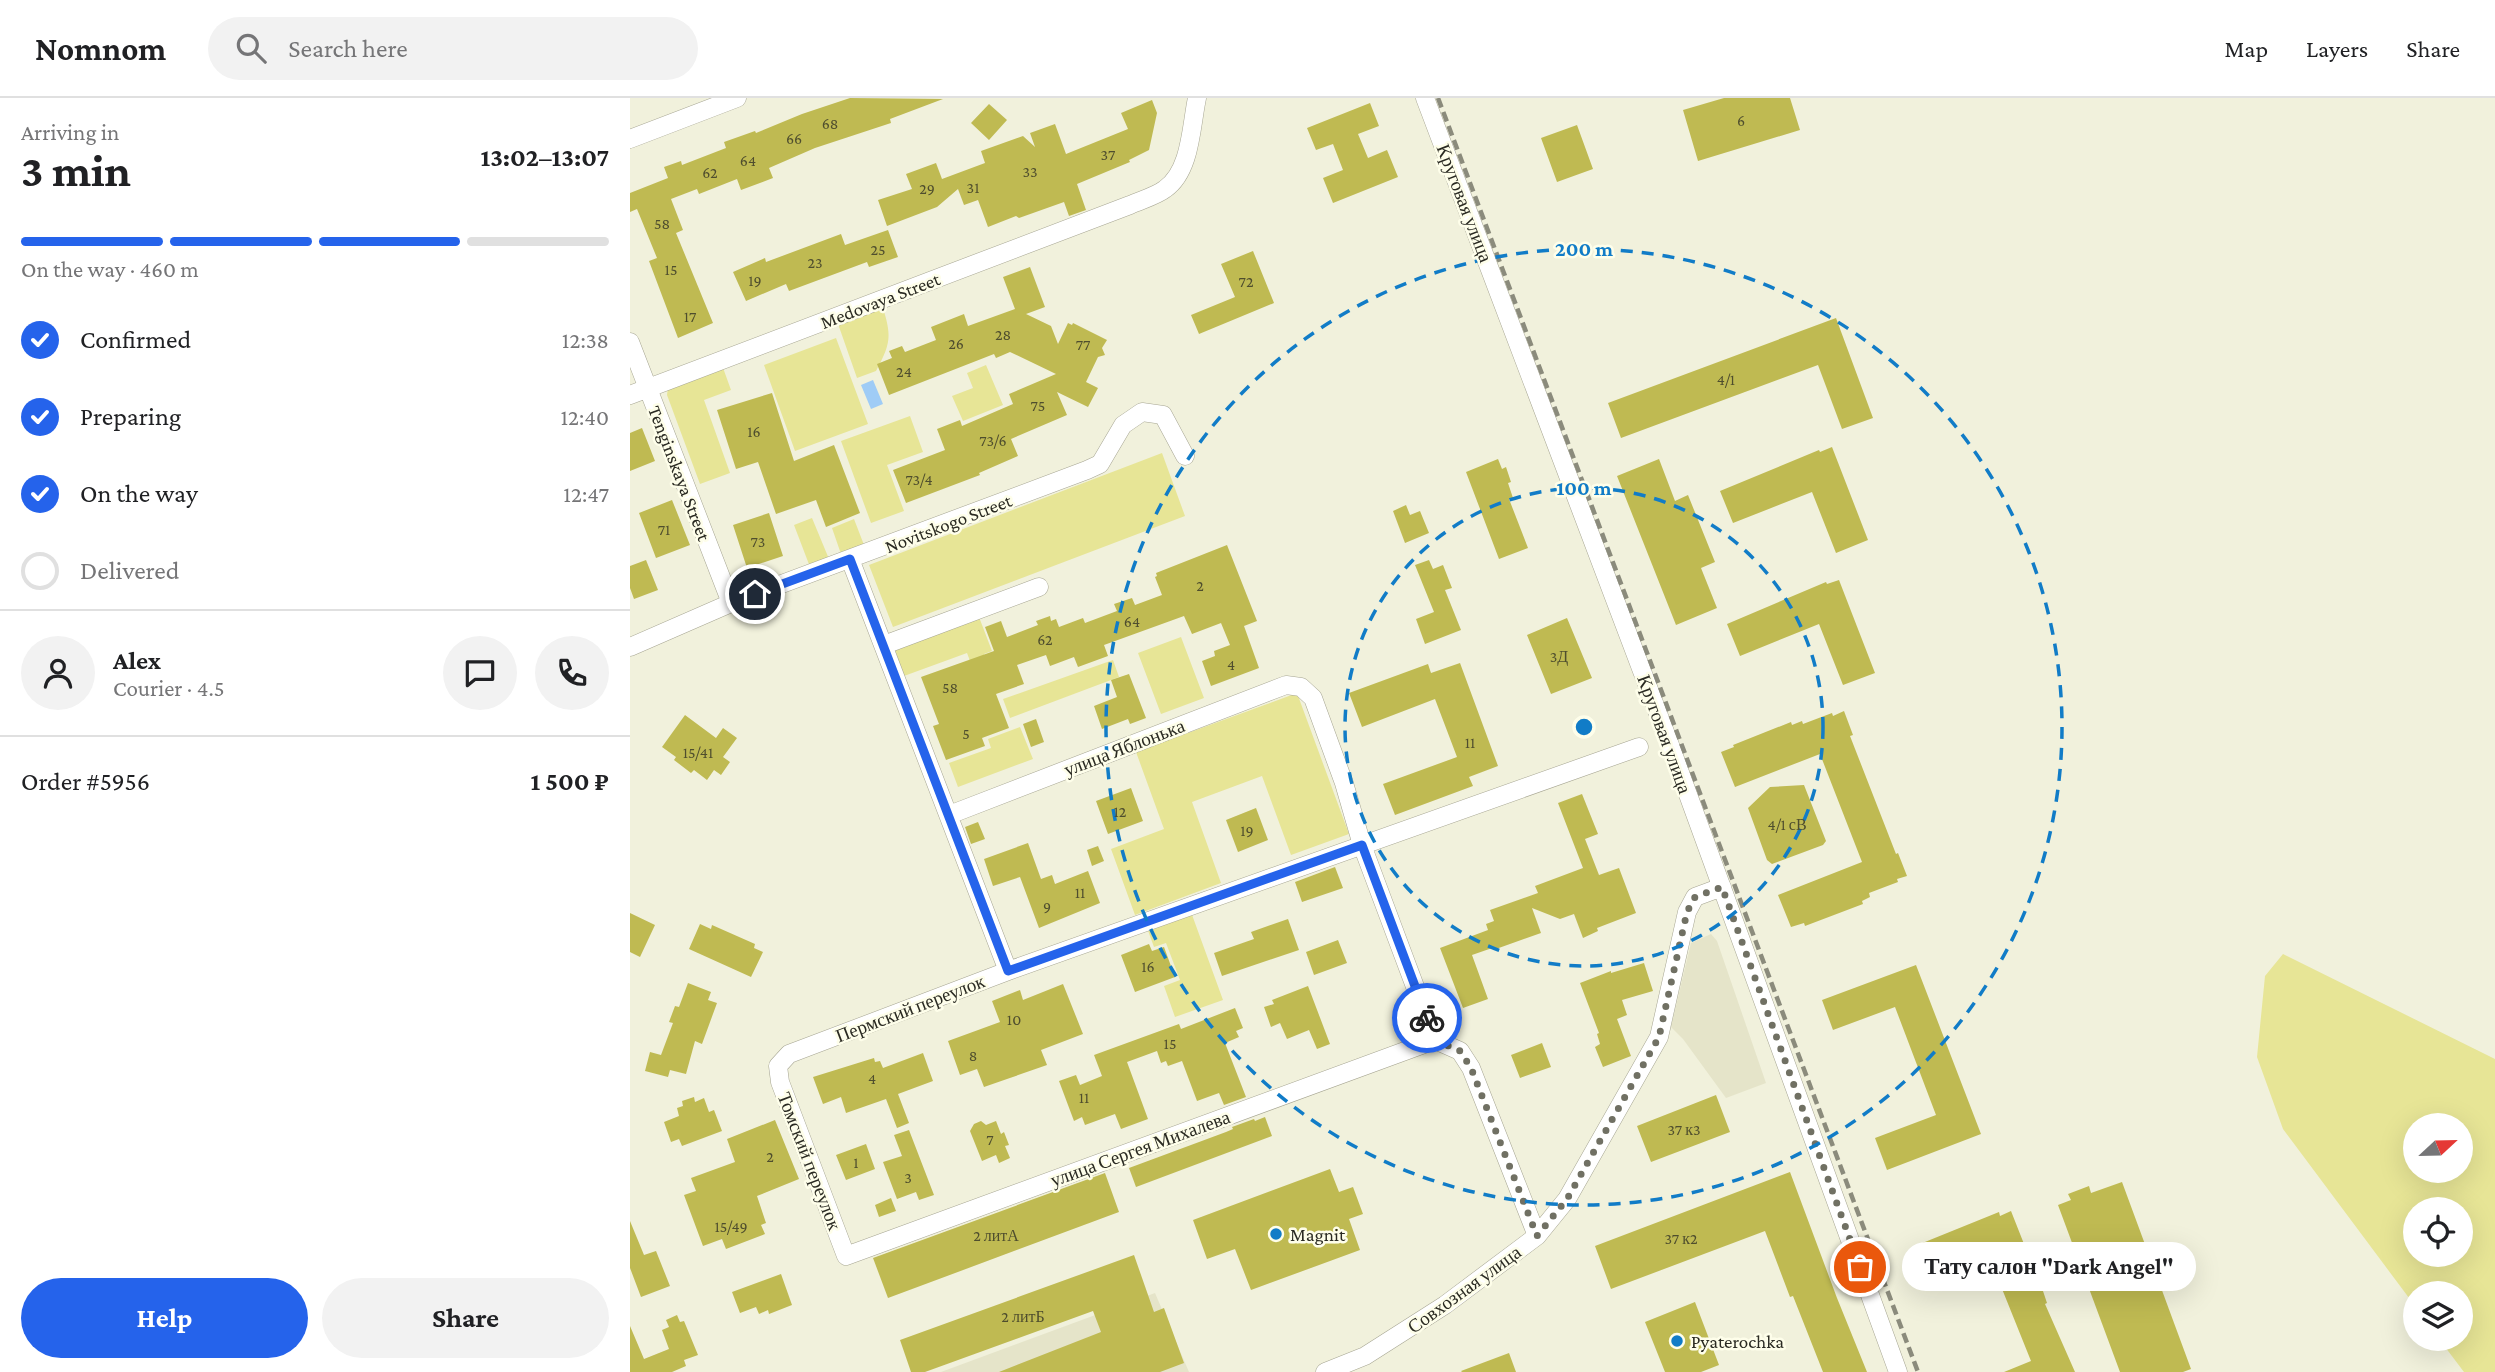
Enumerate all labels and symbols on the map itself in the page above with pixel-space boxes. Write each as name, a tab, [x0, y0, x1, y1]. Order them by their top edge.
house number: 6	[1737, 112, 1745, 129]
house number: 68	[822, 115, 838, 132]
house number: 66	[786, 130, 802, 147]
street label: Круговая улица	[1432, 141, 1497, 266]
house number: 37	[1101, 146, 1116, 163]
house number: 64	[740, 152, 756, 169]
house number: 33	[1022, 163, 1038, 180]
house number: 62	[702, 164, 718, 181]
house number: 31	[967, 179, 979, 196]
house number: 29	[919, 180, 935, 197]
house number: 58	[654, 215, 670, 232]
text: 200 m	[1555, 237, 1613, 261]
house number: 25	[870, 241, 886, 258]
house number: 23	[807, 254, 823, 271]
house number: 15	[665, 261, 677, 278]
street label: Medovaya Street	[817, 268, 944, 333]
house number: 19	[748, 272, 762, 289]
house number: 72	[1239, 273, 1254, 290]
house number: 17	[684, 308, 697, 325]
house number: 28	[995, 326, 1011, 343]
house number: 26	[948, 335, 964, 352]
house number: 77	[1076, 336, 1091, 353]
house number: 24	[896, 363, 912, 380]
house number: 4/1	[1717, 371, 1735, 388]
house number: 75	[1031, 397, 1045, 414]
street label: Tenginskaya Street	[644, 403, 715, 544]
house number: 16	[747, 423, 761, 440]
house number: 73/6	[979, 432, 1007, 449]
house number: 73/4	[905, 471, 933, 488]
text: 100 m	[1556, 476, 1612, 500]
street label: Novitskogo Street	[882, 489, 1015, 557]
house number: 71	[658, 521, 670, 538]
house number: 73	[751, 533, 765, 550]
pin	[725, 564, 785, 624]
house number: 2	[1196, 577, 1204, 594]
house number: 64	[1124, 613, 1140, 630]
house number: 62	[1037, 631, 1053, 648]
house number: 3Д	[1550, 648, 1568, 666]
house number: 4	[1227, 656, 1235, 673]
street label: Круговая улица	[1633, 672, 1696, 797]
house number: 58	[942, 679, 958, 696]
street label: улица Яблонька	[1061, 715, 1188, 780]
centre of rings	[1572, 715, 1596, 739]
house number: 5	[962, 725, 970, 742]
house number: 11	[1465, 734, 1475, 751]
house number: 15/41	[683, 744, 713, 761]
house number: 12	[1114, 803, 1127, 820]
house number: 4/1 сВ	[1767, 816, 1807, 833]
house number: 19	[1240, 822, 1254, 839]
house number: 11	[1075, 884, 1085, 901]
house number: 9	[1043, 898, 1051, 915]
house number: 16	[1141, 958, 1155, 975]
street label: Пермский переулок	[833, 970, 988, 1047]
courier	[1392, 983, 1462, 1053]
house number: 10	[1007, 1011, 1021, 1028]
house number: 15	[1164, 1035, 1176, 1052]
house number: 8	[969, 1047, 977, 1064]
house number: 4	[868, 1070, 876, 1087]
street label: Томский переулок	[774, 1089, 846, 1234]
house number: 11	[1079, 1089, 1089, 1106]
street label: улица Сергея Михалева	[1048, 1106, 1233, 1191]
north arrow	[2403, 1113, 2473, 1183]
house number: 37 к3	[1667, 1121, 1701, 1138]
house number: 7	[986, 1131, 994, 1148]
house number: 2	[766, 1148, 774, 1165]
house number: 1	[853, 1154, 859, 1171]
house number: 3	[904, 1169, 912, 1186]
house number: 15/49	[714, 1218, 748, 1235]
place label: Magnit	[1290, 1224, 1346, 1245]
marker: Magnit	[1268, 1226, 1284, 1242]
house number: 2 литА	[973, 1227, 1019, 1244]
house number: 37 к2	[1664, 1230, 1698, 1247]
pin	[1830, 1237, 1890, 1297]
street label: Совхозная улица	[1404, 1241, 1525, 1338]
callout: Тату салон "Dark Angel"	[1902, 1242, 2196, 1292]
house number: 2 литБ	[1001, 1308, 1045, 1325]
place label: Pyaterochka	[1691, 1331, 1784, 1352]
marker: Pyaterochka	[1669, 1333, 1685, 1349]

